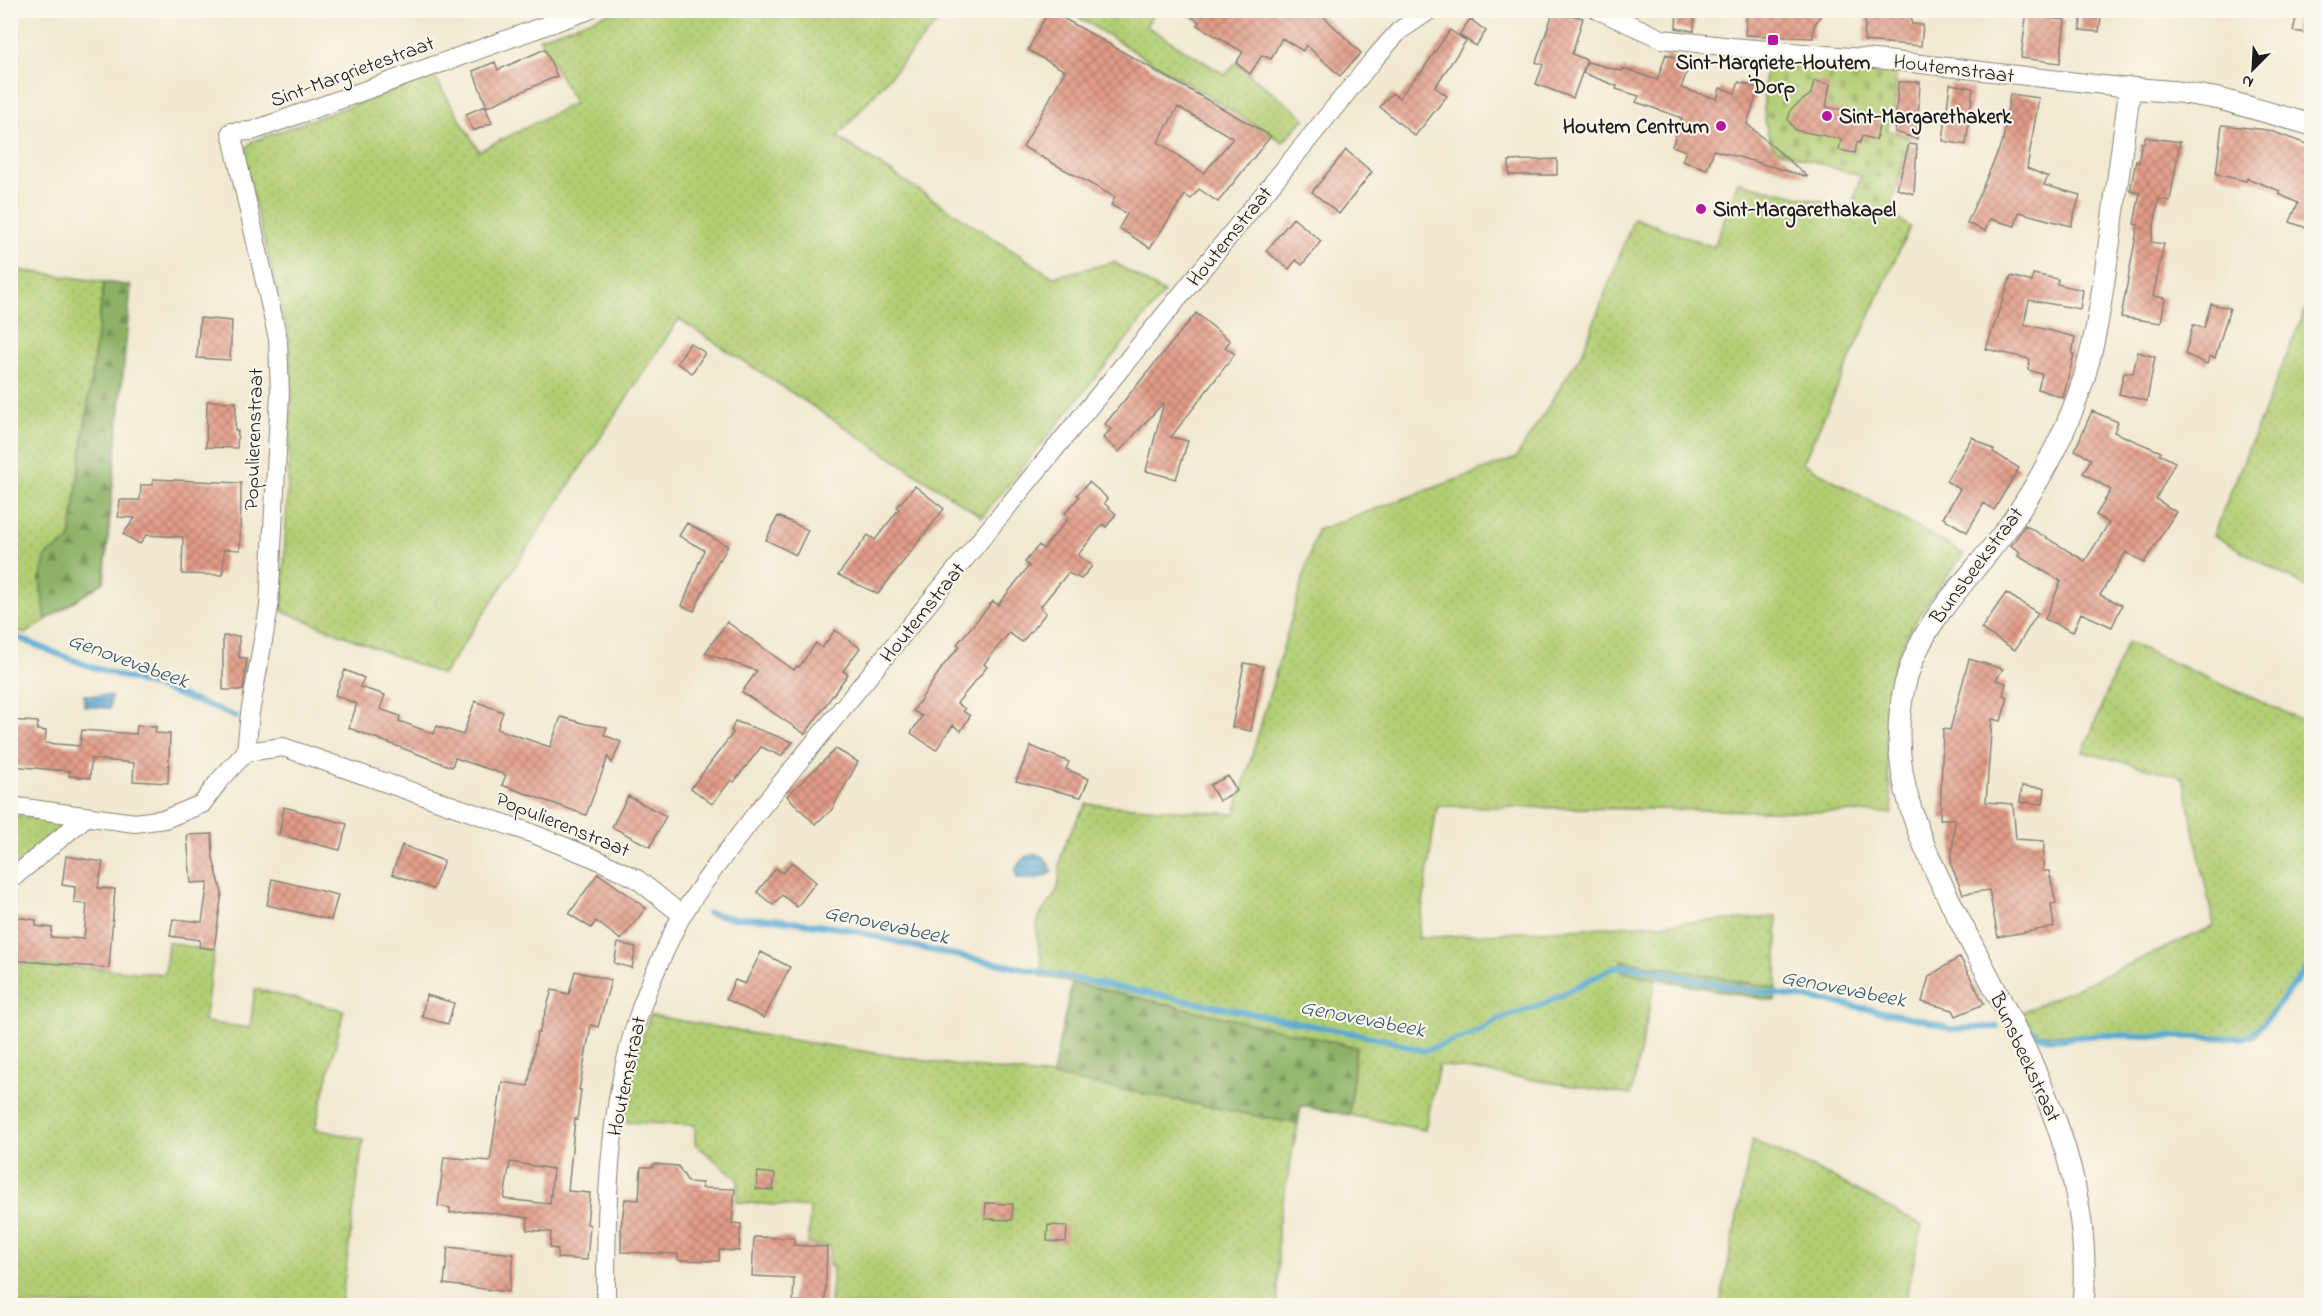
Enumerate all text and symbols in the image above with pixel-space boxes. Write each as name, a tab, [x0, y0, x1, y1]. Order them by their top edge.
street label: Sint-Margrietestraat	[266, 29, 440, 118]
marker: Sint-Margriete-Houtem Dorp	[1766, 33, 1780, 47]
north arrow	[2223, 39, 2283, 99]
street label: Houtemstraat	[1891, 48, 2016, 92]
place label: Sint-Margriete-Houtem Dorp	[1676, 49, 1870, 103]
text: N	[2238, 68, 2258, 94]
place label: Sint-Margarethakerk	[1839, 103, 2012, 135]
marker: Sint-Margarethakerk	[1820, 109, 1834, 123]
place label: Houtem Centrum	[1563, 113, 1709, 143]
marker: Houtem Centrum	[1714, 119, 1728, 133]
street label: Houtemstraat	[1181, 180, 1281, 294]
place label: Sint-Margarethakapel	[1713, 196, 1897, 228]
marker: Sint-Margarethakapel	[1694, 202, 1708, 216]
street label: Populierenstraat	[238, 368, 272, 511]
street label: Bunsbeekstraat	[1923, 501, 2032, 632]
street label: Houtemstraat	[874, 556, 974, 670]
water label: Genovevabeek	[63, 625, 194, 699]
street label: Populierenstraat	[491, 785, 634, 866]
water label: Genovevabeek	[821, 897, 953, 955]
water label: Genovevabeek	[1778, 962, 1910, 1018]
street label: Bunsbeekstraat	[1981, 987, 2067, 1128]
water label: Genovevabeek	[1297, 992, 1429, 1048]
street label: Houtemstraat	[601, 1014, 655, 1139]

